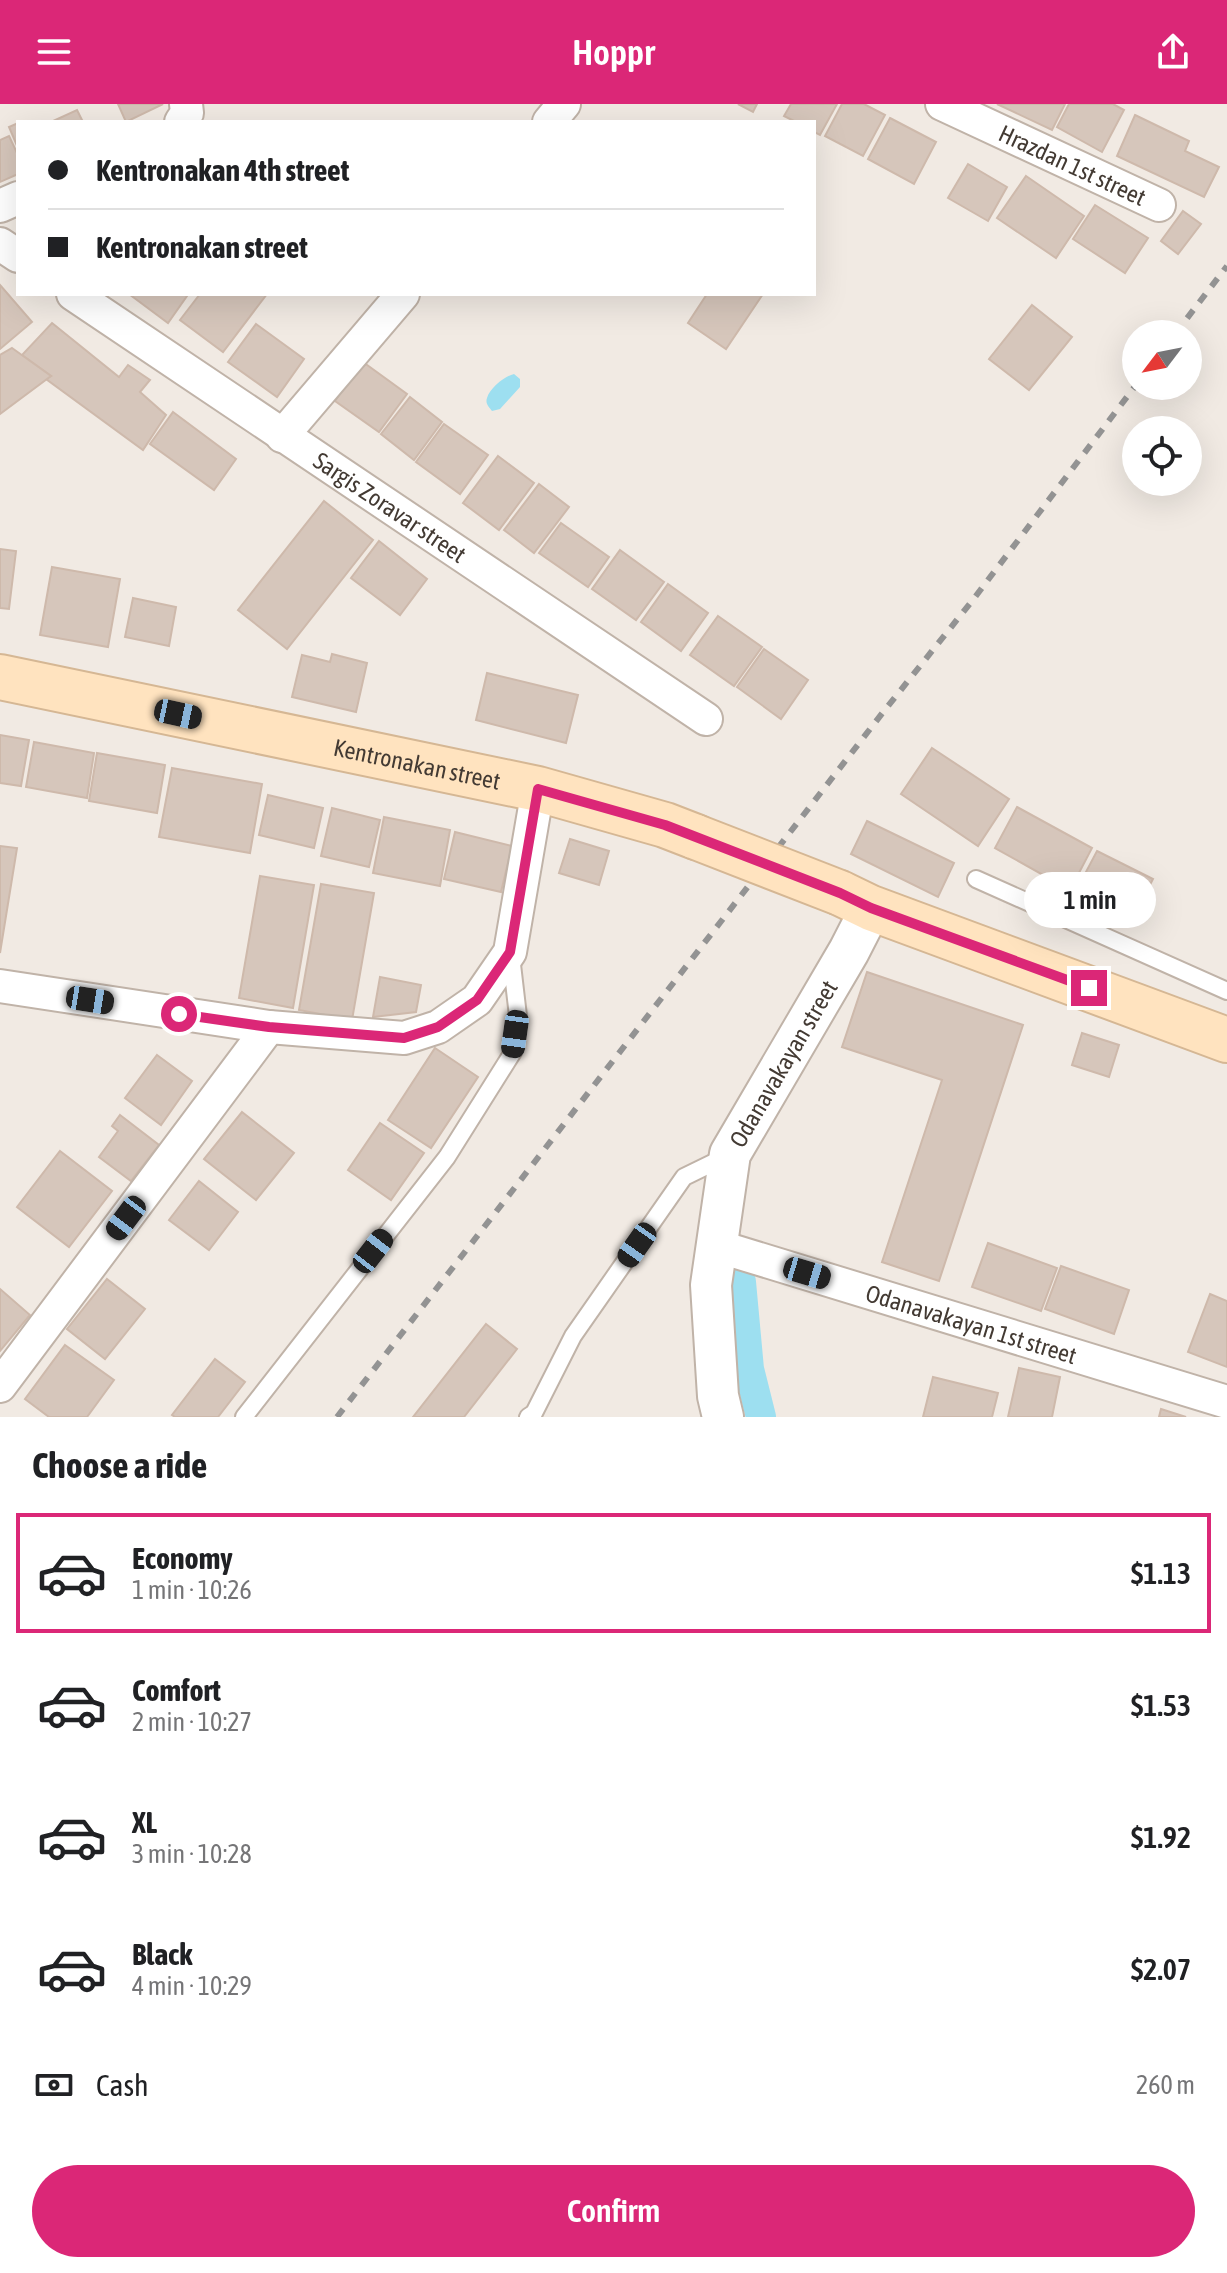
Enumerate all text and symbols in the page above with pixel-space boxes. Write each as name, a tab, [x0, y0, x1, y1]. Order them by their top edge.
icon: menu	[32, 30, 76, 74]
icon: share	[1151, 30, 1195, 74]
text: Hoppr	[572, 31, 655, 73]
street label: Hrazdan 1st street	[995, 119, 1150, 211]
text: Kentronakan 4th street	[96, 153, 349, 187]
text: Kentronakan street	[96, 230, 308, 264]
north arrow	[1122, 320, 1202, 400]
map controls	[1122, 320, 1202, 496]
button: locate	[1122, 416, 1202, 496]
street label: Sargis Zoravar street	[309, 446, 471, 568]
car	[152, 697, 204, 731]
street label: Kentronakan street	[331, 733, 503, 794]
callout: 1 min	[1023, 872, 1155, 928]
text: 1 min	[1063, 885, 1117, 915]
route end	[1071, 970, 1107, 1006]
street label: Odanavakayan street	[724, 975, 842, 1152]
car	[64, 984, 116, 1016]
route start	[161, 996, 197, 1032]
car	[500, 1009, 530, 1059]
car	[102, 1192, 150, 1244]
car	[613, 1218, 661, 1272]
car	[349, 1225, 397, 1277]
car	[781, 1255, 833, 1291]
street label: Odanavakayan 1st street	[863, 1279, 1080, 1369]
text: Choose a ride	[32, 1444, 207, 1486]
icon: car	[36, 1537, 108, 1609]
text: Economy	[132, 1541, 233, 1575]
text: $1.13	[1131, 1556, 1191, 1590]
text: 1 min · 10:26	[132, 1575, 252, 1605]
icon: car	[36, 1669, 108, 1741]
text: Comfort	[132, 1673, 221, 1707]
text: $1.53	[1131, 1688, 1191, 1722]
text: 2 min · 10:27	[132, 1707, 252, 1737]
icon: car	[36, 1801, 108, 1873]
text: XL	[132, 1805, 157, 1839]
text: $1.92	[1131, 1820, 1191, 1854]
text: 3 min · 10:28	[132, 1839, 252, 1869]
icon: car	[36, 1933, 108, 2005]
text: Black	[132, 1937, 192, 1971]
text: $2.07	[1131, 1952, 1191, 1986]
text: 4 min · 10:29	[132, 1971, 252, 2001]
icon: cash	[32, 2063, 76, 2107]
text: Cash	[96, 2068, 149, 2102]
text: 260 m	[1136, 2070, 1195, 2100]
button: Confirm	[32, 2165, 1195, 2257]

